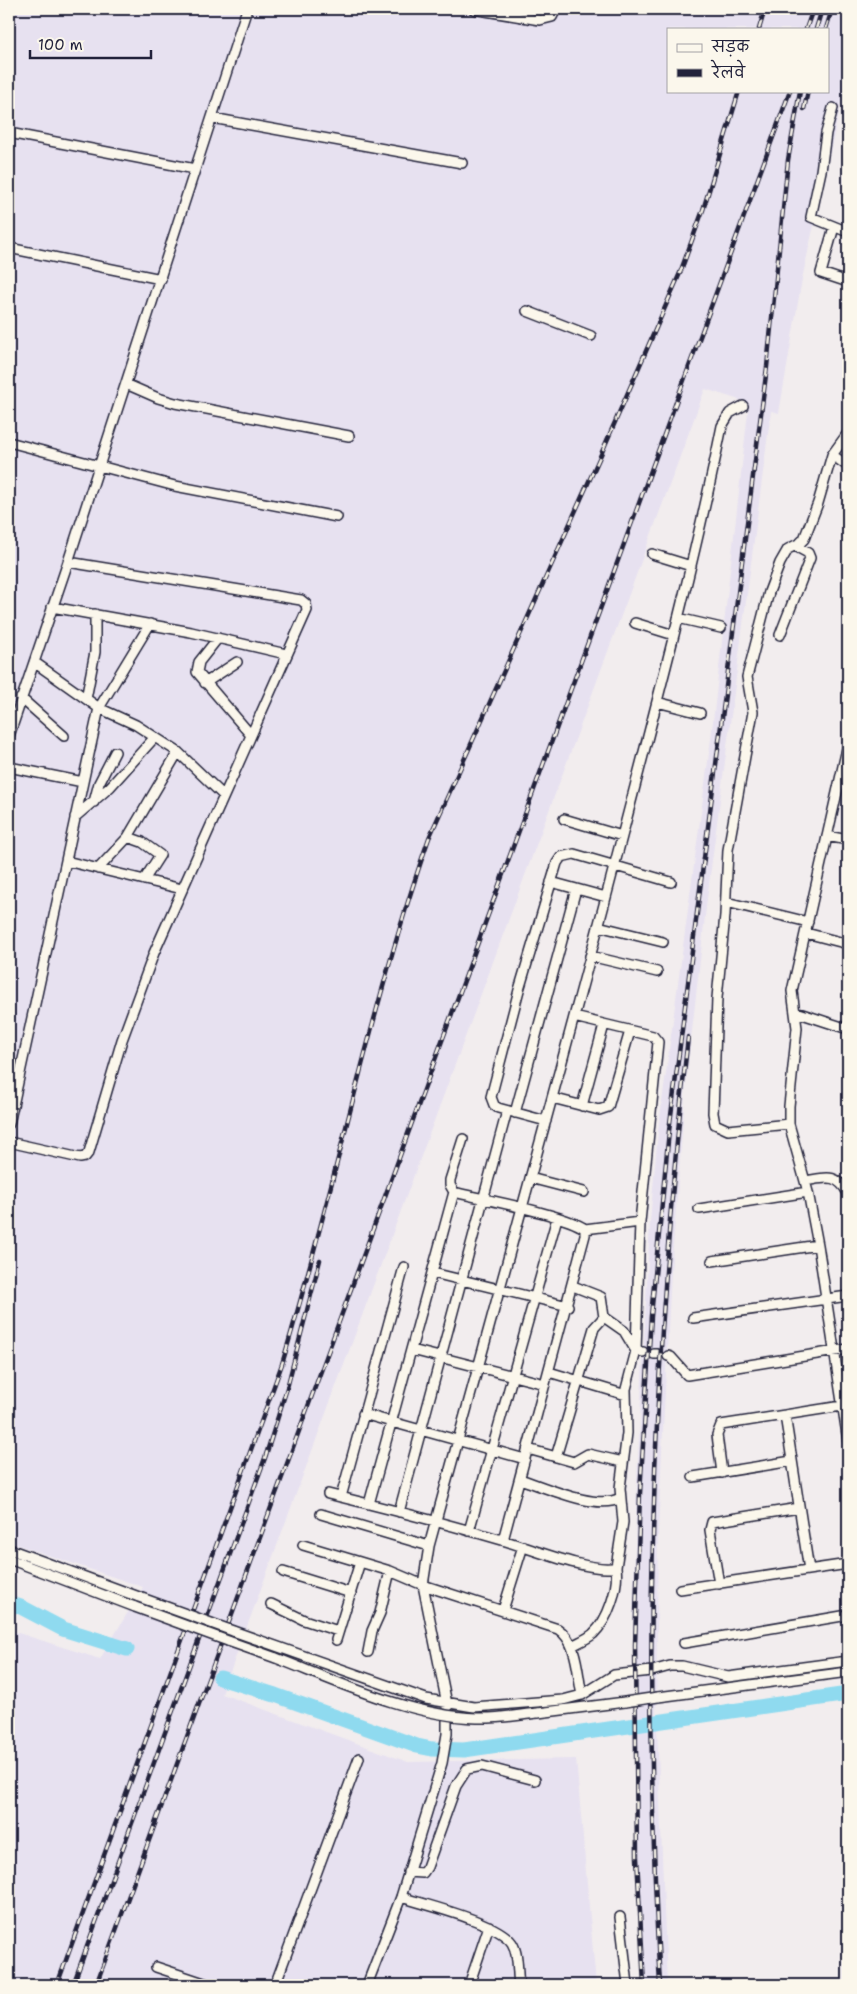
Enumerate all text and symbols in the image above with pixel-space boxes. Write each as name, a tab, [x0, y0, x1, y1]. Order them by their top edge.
scale bar	[30, 28, 151, 60]
legend	[667, 28, 830, 92]
text: 100 m	[38, 35, 83, 55]
text: सड़क	[711, 37, 750, 57]
text: रेलवे	[710, 59, 746, 83]

